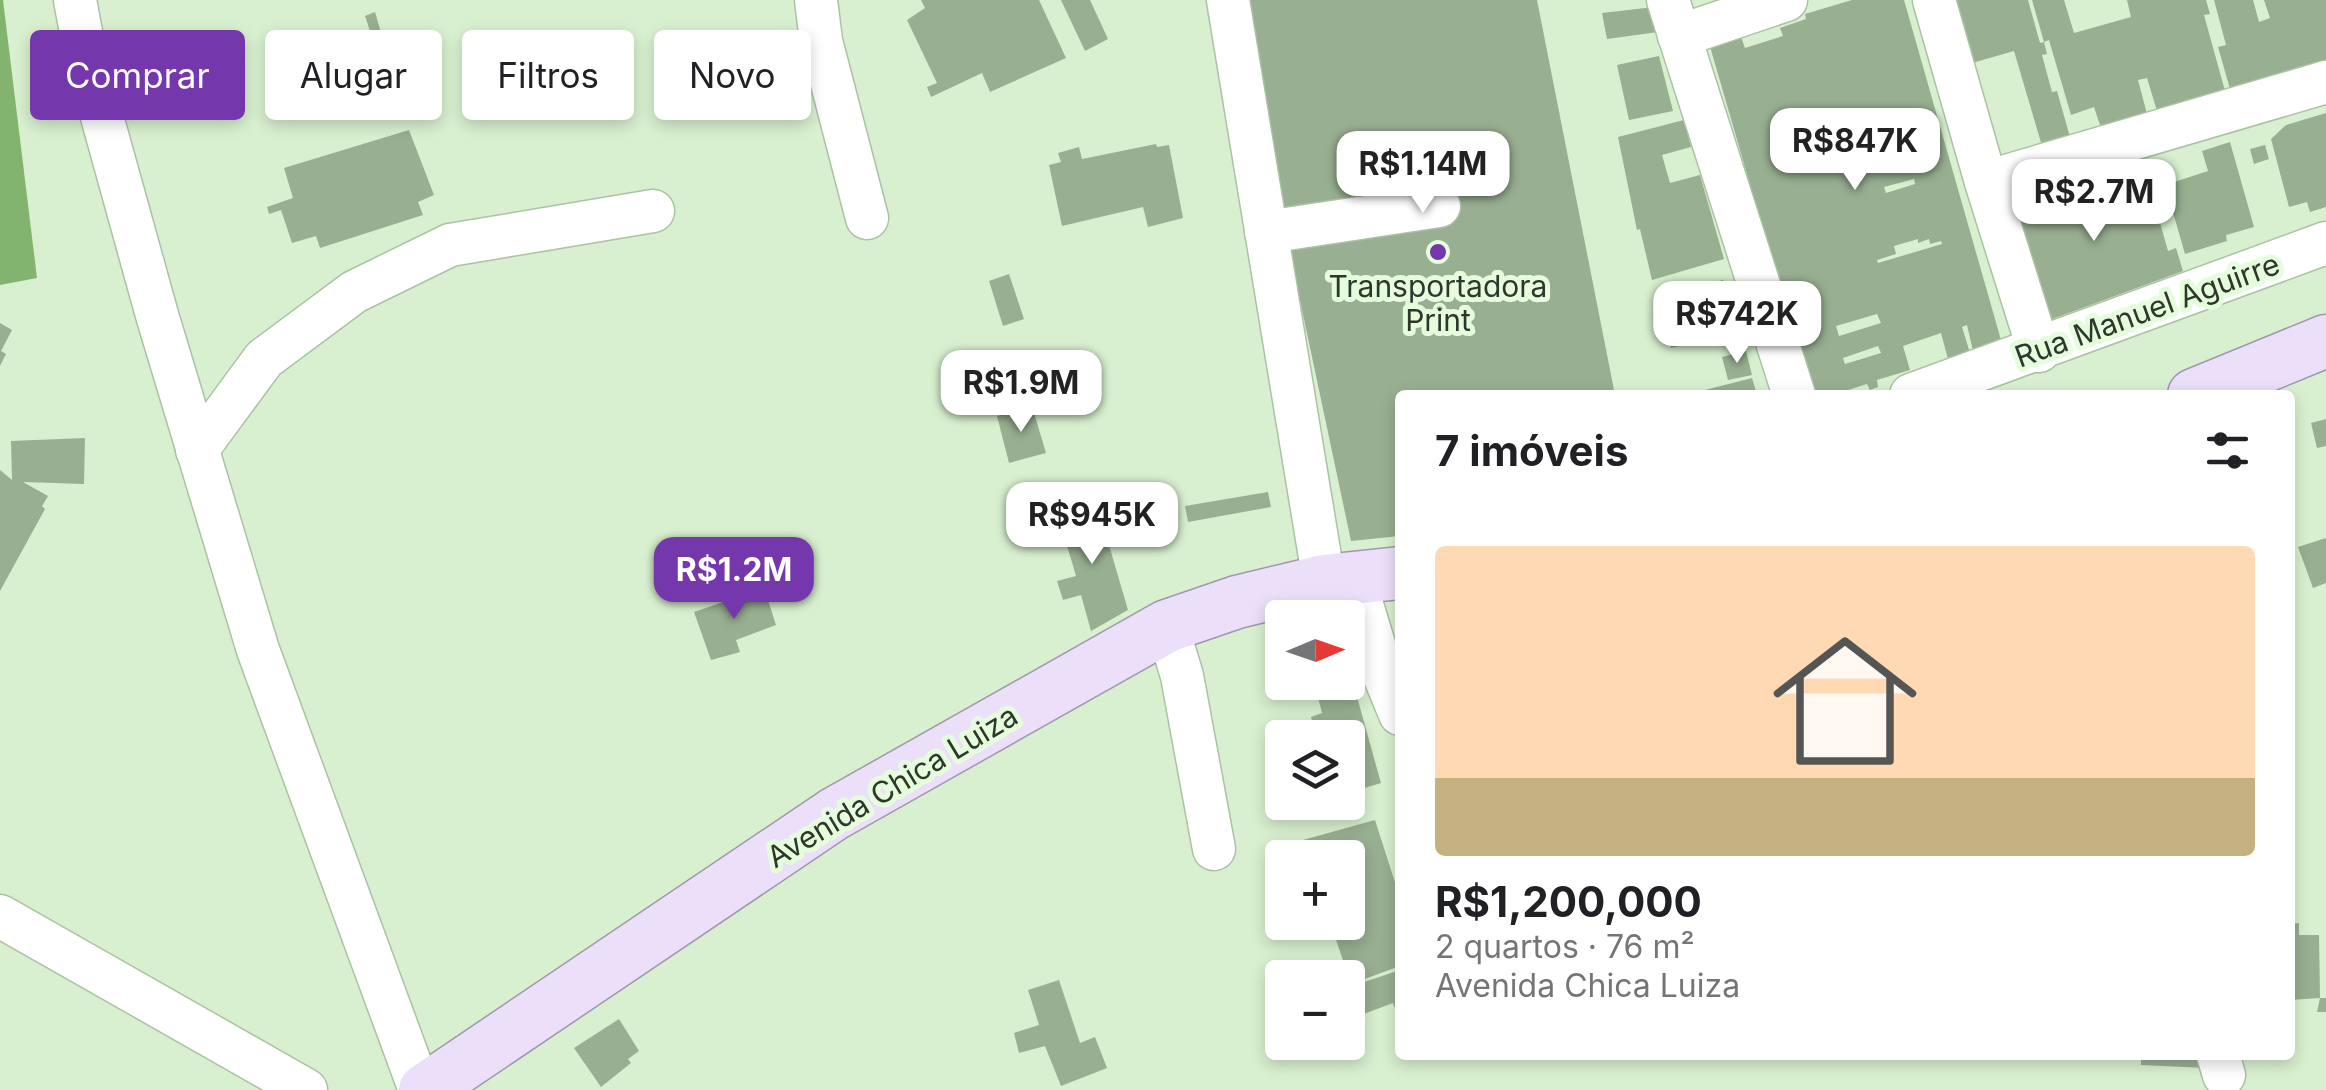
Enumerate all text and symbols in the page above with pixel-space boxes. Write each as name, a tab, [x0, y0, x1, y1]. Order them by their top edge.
chip: Comprar	[30, 30, 245, 120]
chip: Alugar	[265, 30, 442, 120]
chip: Filtros	[462, 30, 634, 120]
chip: Novo	[654, 30, 811, 120]
pin: R$847K	[1774, 108, 1936, 193]
text: R$847K	[1792, 121, 1918, 160]
pin: R$1.14M	[1331, 131, 1515, 216]
text: R$1.14M	[1359, 144, 1487, 183]
pin: R$2.7M	[2013, 159, 2175, 244]
text: R$2.7M	[2034, 172, 2154, 211]
marker: Transportadora Print	[1427, 241, 1449, 263]
street label: Rua Manuel Aguirre	[2010, 245, 2284, 375]
place label: Transportadora Print	[1329, 268, 1547, 338]
pin: R$742K	[1656, 281, 1818, 366]
text: R$742K	[1675, 294, 1799, 333]
pin: R$1.9M	[940, 350, 1102, 435]
text: R$1.9M	[963, 363, 1079, 402]
icon: filters	[2200, 423, 2255, 478]
text: 7 imóveis	[1435, 425, 1628, 476]
pin: R$945K	[1011, 482, 1173, 567]
text: R$945K	[1028, 495, 1156, 534]
pin: R$1.2M	[653, 537, 815, 622]
text: R$1.2M	[676, 550, 792, 589]
north arrow	[1265, 600, 1365, 700]
map controls	[1265, 600, 1365, 1060]
icon: home	[1755, 611, 1935, 791]
street label: Avenida Chica Luiza	[760, 697, 1024, 875]
button: layers	[1265, 720, 1365, 820]
button: +	[1265, 840, 1365, 940]
text: R$1,200,000	[1435, 876, 1702, 927]
text: 2 quartos · 76 m²	[1435, 927, 1695, 966]
button: −	[1265, 960, 1365, 1060]
text: Avenida Chica Luiza	[1435, 966, 1740, 1005]

